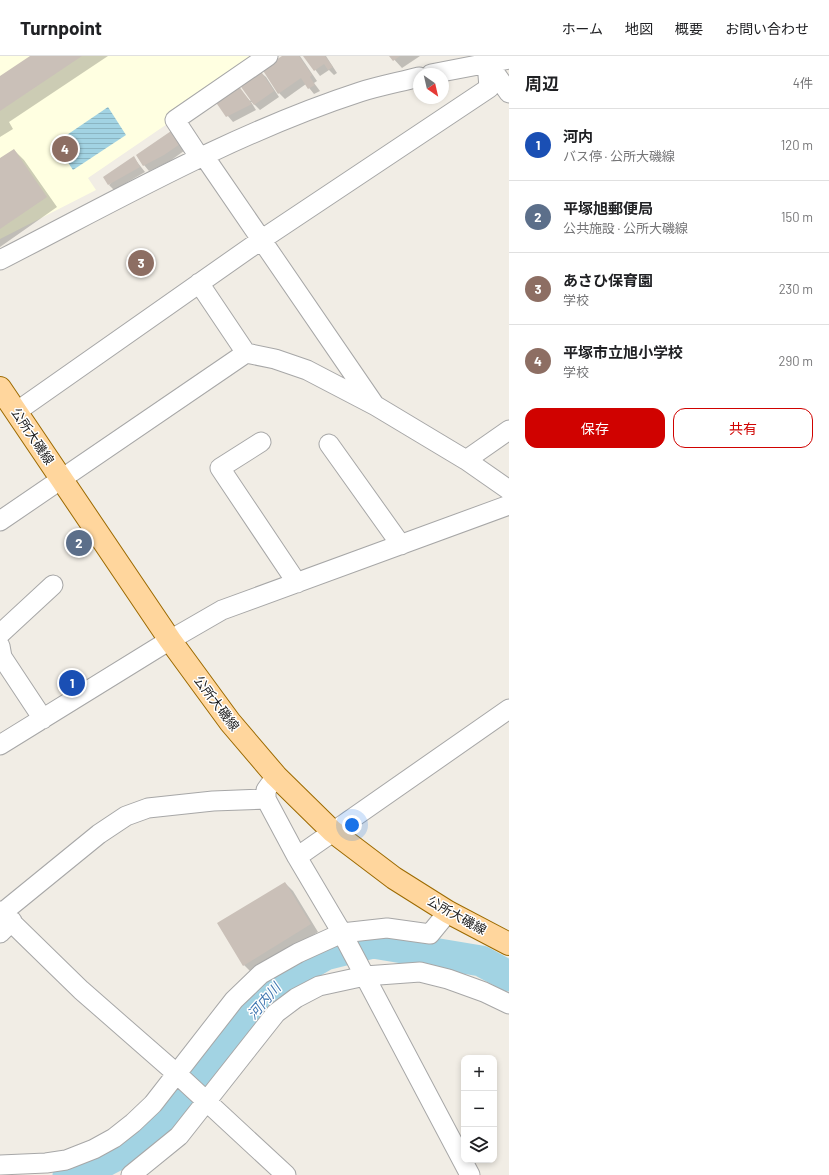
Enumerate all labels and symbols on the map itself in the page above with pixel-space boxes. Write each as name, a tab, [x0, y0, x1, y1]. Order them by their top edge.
north arrow	[413, 68, 449, 104]
pin: 4	[52, 134, 78, 164]
pin: 3	[128, 248, 154, 278]
street label: 公所大磯線	[8, 405, 58, 467]
pin: 2	[66, 528, 92, 558]
pin: 1	[59, 668, 85, 698]
street label: 公所大磯線	[191, 672, 243, 734]
your location	[342, 815, 362, 835]
street label: 公所大磯線	[425, 892, 489, 938]
water label: 河内川	[243, 978, 285, 1022]

